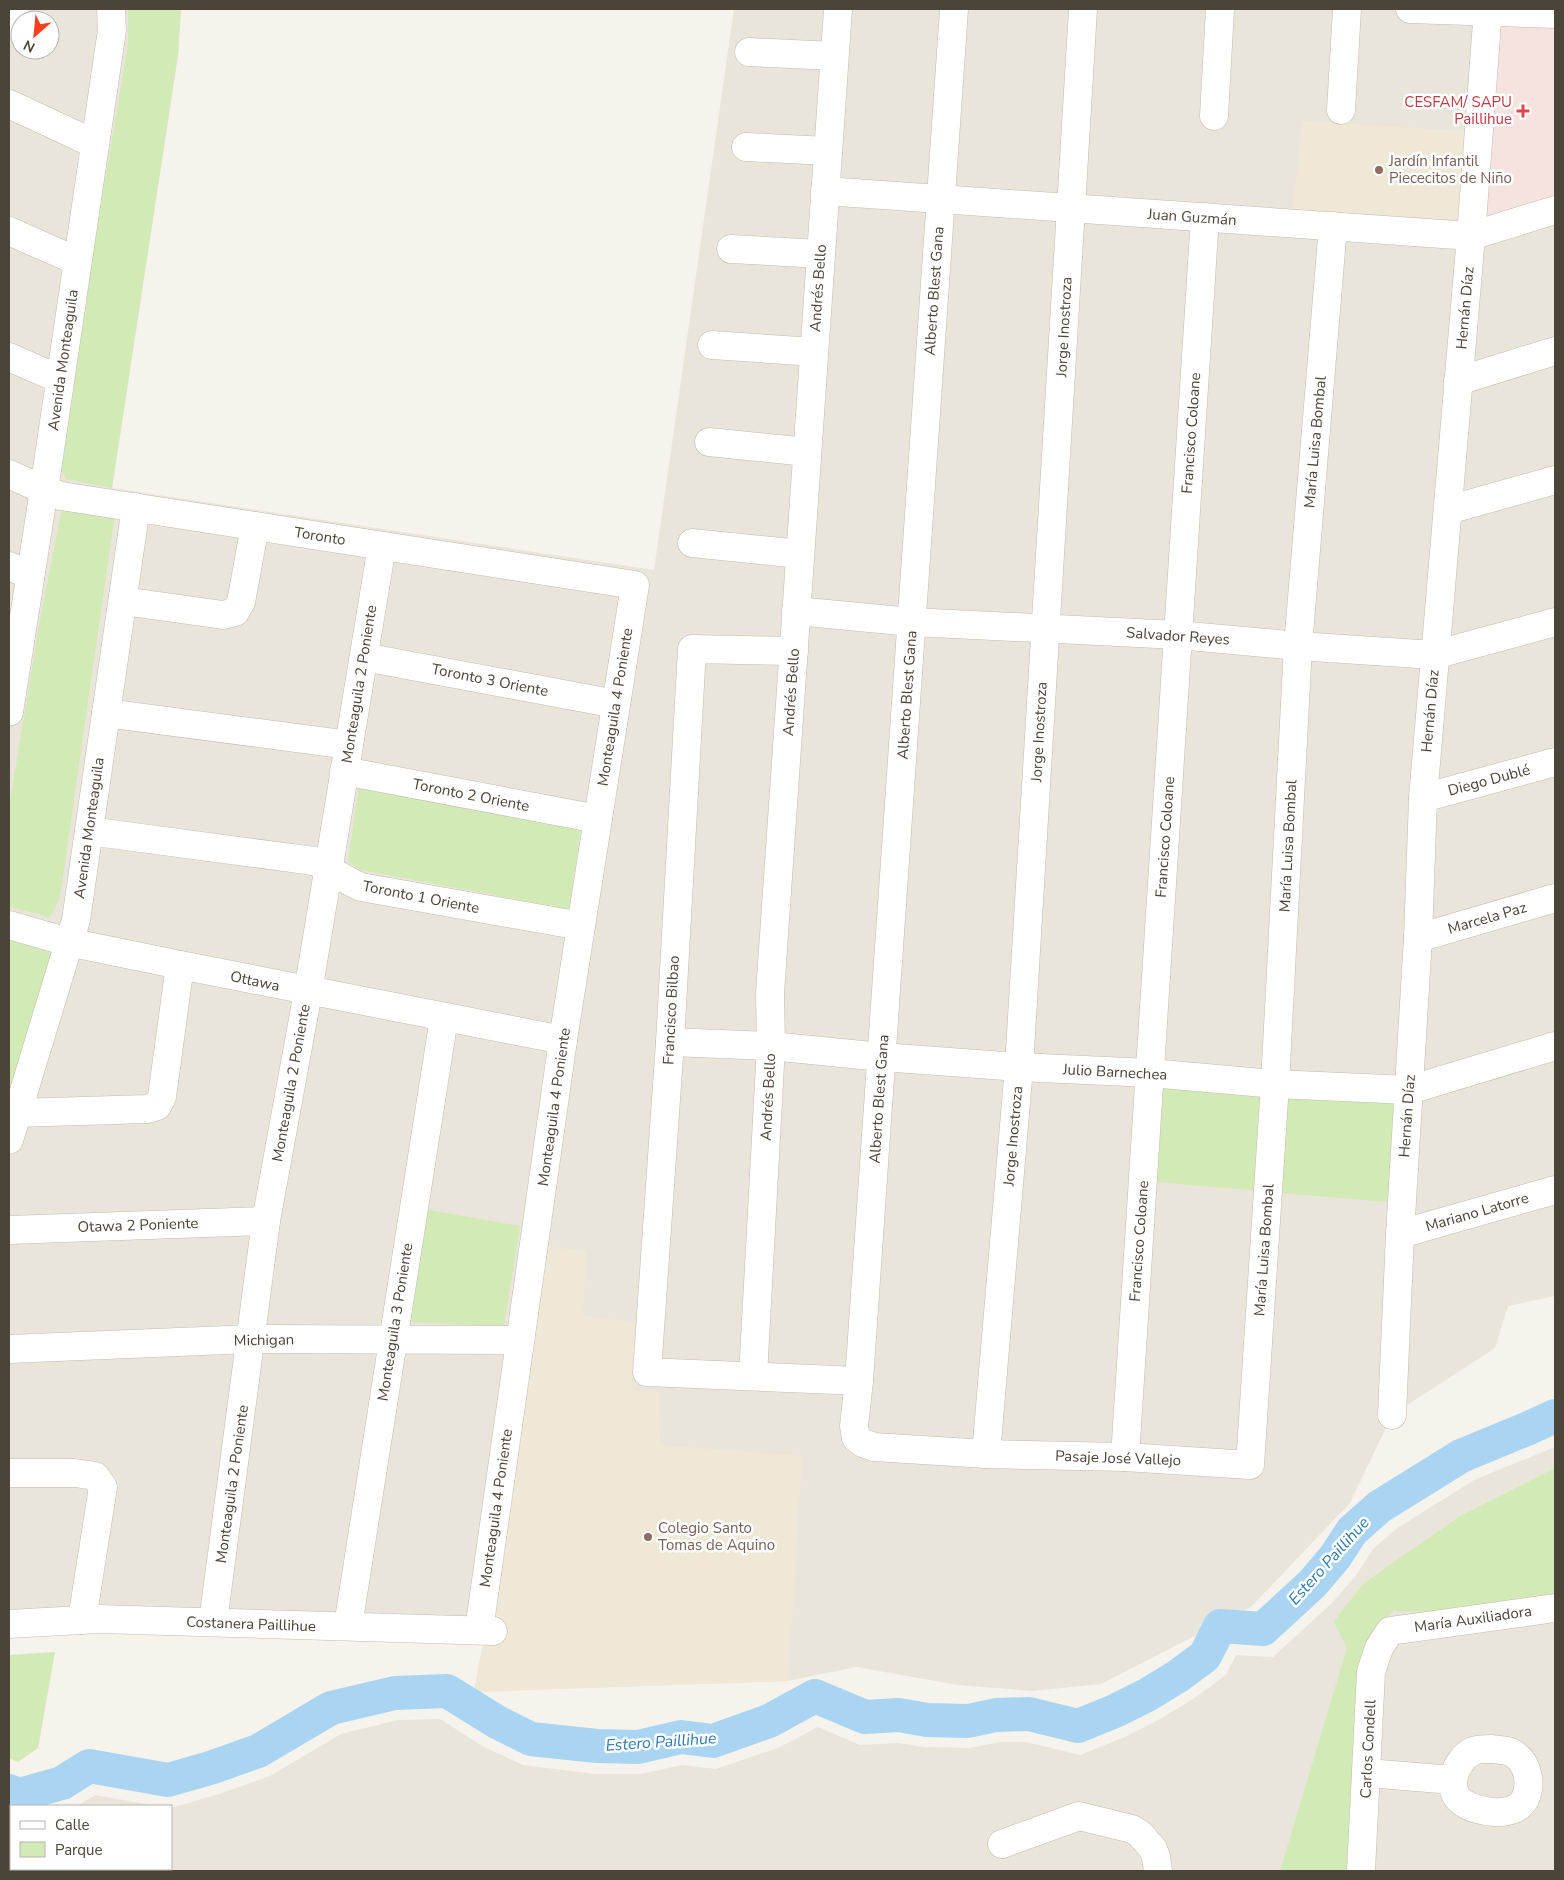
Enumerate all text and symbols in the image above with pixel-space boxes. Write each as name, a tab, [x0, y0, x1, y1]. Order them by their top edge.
north arrow	[10, 10, 60, 60]
text: N	[20, 35, 38, 57]
place label: CESFAM/ SAPU Paillihue	[1404, 92, 1512, 129]
marker: CESFAM/ SAPU Paillihue	[1516, 104, 1530, 118]
place label: Jardín Infantil Piececitos de Niño	[1388, 151, 1512, 188]
marker: Jardín Infantil Piececitos de Niño	[1373, 164, 1385, 176]
street label: Juan Guzmán	[1146, 204, 1237, 230]
street label: Alberto Blest Gana	[920, 226, 948, 356]
street label: Andrés Bello	[805, 244, 831, 332]
street label: Hernán Díaz	[1451, 266, 1479, 350]
street label: Jorge Inostroza	[1051, 276, 1077, 379]
street label: Avenida Monteaguila	[43, 288, 83, 432]
street label: Francisco Coloane	[1177, 372, 1205, 494]
street label: María Luisa Bombal	[1299, 374, 1331, 509]
street label: Toronto	[293, 522, 347, 550]
street label: Monteaguila 2 Poniente	[337, 604, 381, 764]
street label: Salvador Reyes	[1126, 622, 1230, 650]
street label: Monteaguila 4 Poniente	[593, 627, 637, 787]
street label: Alberto Blest Gana	[893, 630, 921, 760]
street label: Andrés Bello	[778, 648, 804, 736]
street label: Toronto 3 Oriente	[430, 659, 550, 701]
street label: Hernán Díaz	[1416, 669, 1444, 753]
street label: Jorge Inostroza	[1026, 681, 1052, 784]
street label: Avenida Monteaguila	[69, 756, 109, 900]
street label: Diego Dublé	[1446, 759, 1532, 801]
street label: Toronto 2 Oriente	[411, 774, 531, 816]
street label: Francisco Coloane	[1151, 776, 1179, 898]
street label: María Luisa Bombal	[1275, 779, 1301, 913]
street label: Toronto 1 Oriente	[361, 876, 481, 918]
street label: Marcela Paz	[1445, 897, 1529, 939]
street label: Francisco Bilbao	[658, 955, 684, 1065]
street label: Ottawa	[228, 966, 282, 996]
street label: Monteaguila 2 Poniente	[267, 1003, 315, 1163]
street label: Monteaguila 4 Poniente	[533, 1027, 575, 1187]
street label: Alberto Blest Gana	[865, 1034, 893, 1164]
street label: Andrés Bello	[756, 1053, 780, 1141]
street label: Julio Barnechea	[1061, 1059, 1168, 1085]
street label: Hernán Díaz	[1394, 1074, 1420, 1158]
street label: Jorge Inostroza	[999, 1085, 1027, 1188]
street label: Francisco Coloane	[1125, 1180, 1153, 1302]
street label: María Luisa Bombal	[1249, 1183, 1279, 1317]
street label: Mariano Latorre	[1423, 1188, 1531, 1236]
street label: Otawa 2 Poniente	[77, 1213, 199, 1237]
street label: Monteaguila 3 Poniente	[373, 1242, 417, 1402]
street label: Michigan	[234, 1329, 294, 1351]
street label: Monteaguila 2 Poniente	[211, 1404, 253, 1564]
street label: Monteaguila 4 Poniente	[475, 1428, 517, 1588]
street label: Pasaje José Vallejo	[1055, 1446, 1181, 1470]
water label: Estero Paillihue	[1284, 1512, 1375, 1610]
place label: Colegio Santo Tomas de Aquino	[658, 1518, 775, 1555]
marker: Colegio Santo Tomas de Aquino	[642, 1531, 654, 1543]
street label: María Auxiliadora	[1413, 1601, 1533, 1637]
street label: Costanera Paillihue	[186, 1612, 316, 1636]
street label: Carlos Condell	[1355, 1698, 1381, 1799]
water label: Estero Paillihue	[605, 1727, 718, 1757]
legend	[10, 1805, 172, 1870]
text: Calle	[55, 1815, 90, 1835]
text: Parque	[55, 1840, 103, 1860]

